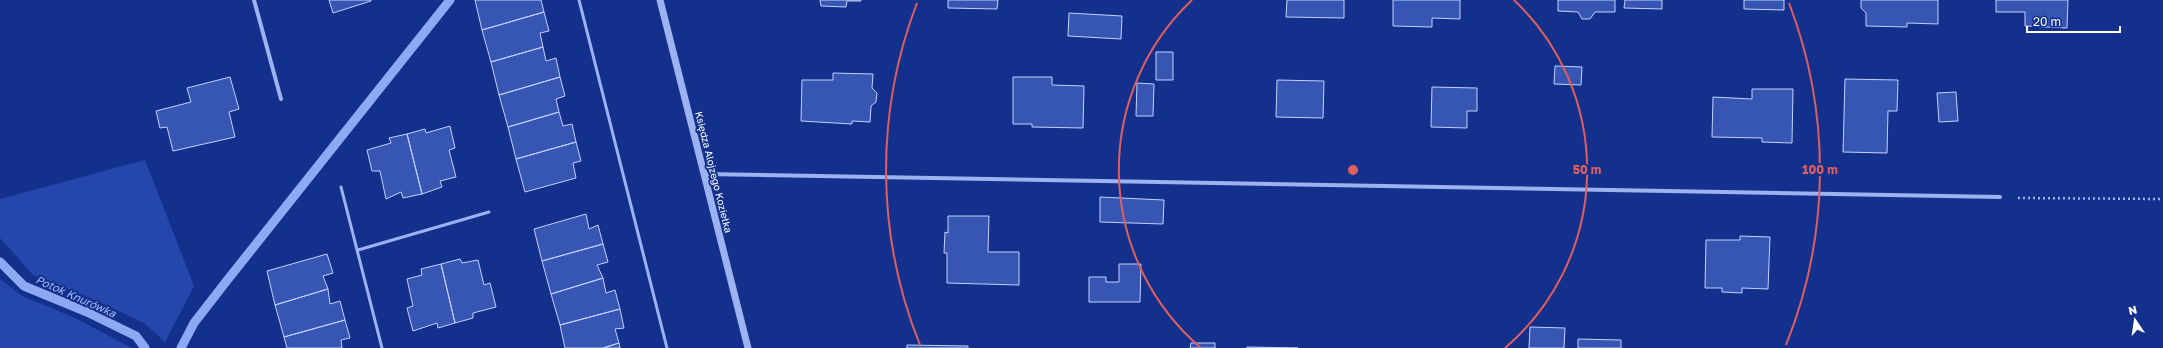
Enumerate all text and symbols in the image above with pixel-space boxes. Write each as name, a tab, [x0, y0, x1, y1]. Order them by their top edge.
scale bar	[2027, 8, 2120, 34]
text: 20 m	[2033, 14, 2061, 29]
street label: Księdza Alojzego Koziełka	[693, 110, 735, 234]
text: 50 m	[1573, 162, 1601, 177]
text: 100 m	[1802, 162, 1838, 177]
centre of rings	[1346, 163, 1360, 177]
water label: Potok Knurówka	[34, 272, 119, 320]
north arrow	[2115, 300, 2155, 340]
text: N	[2127, 302, 2138, 317]

